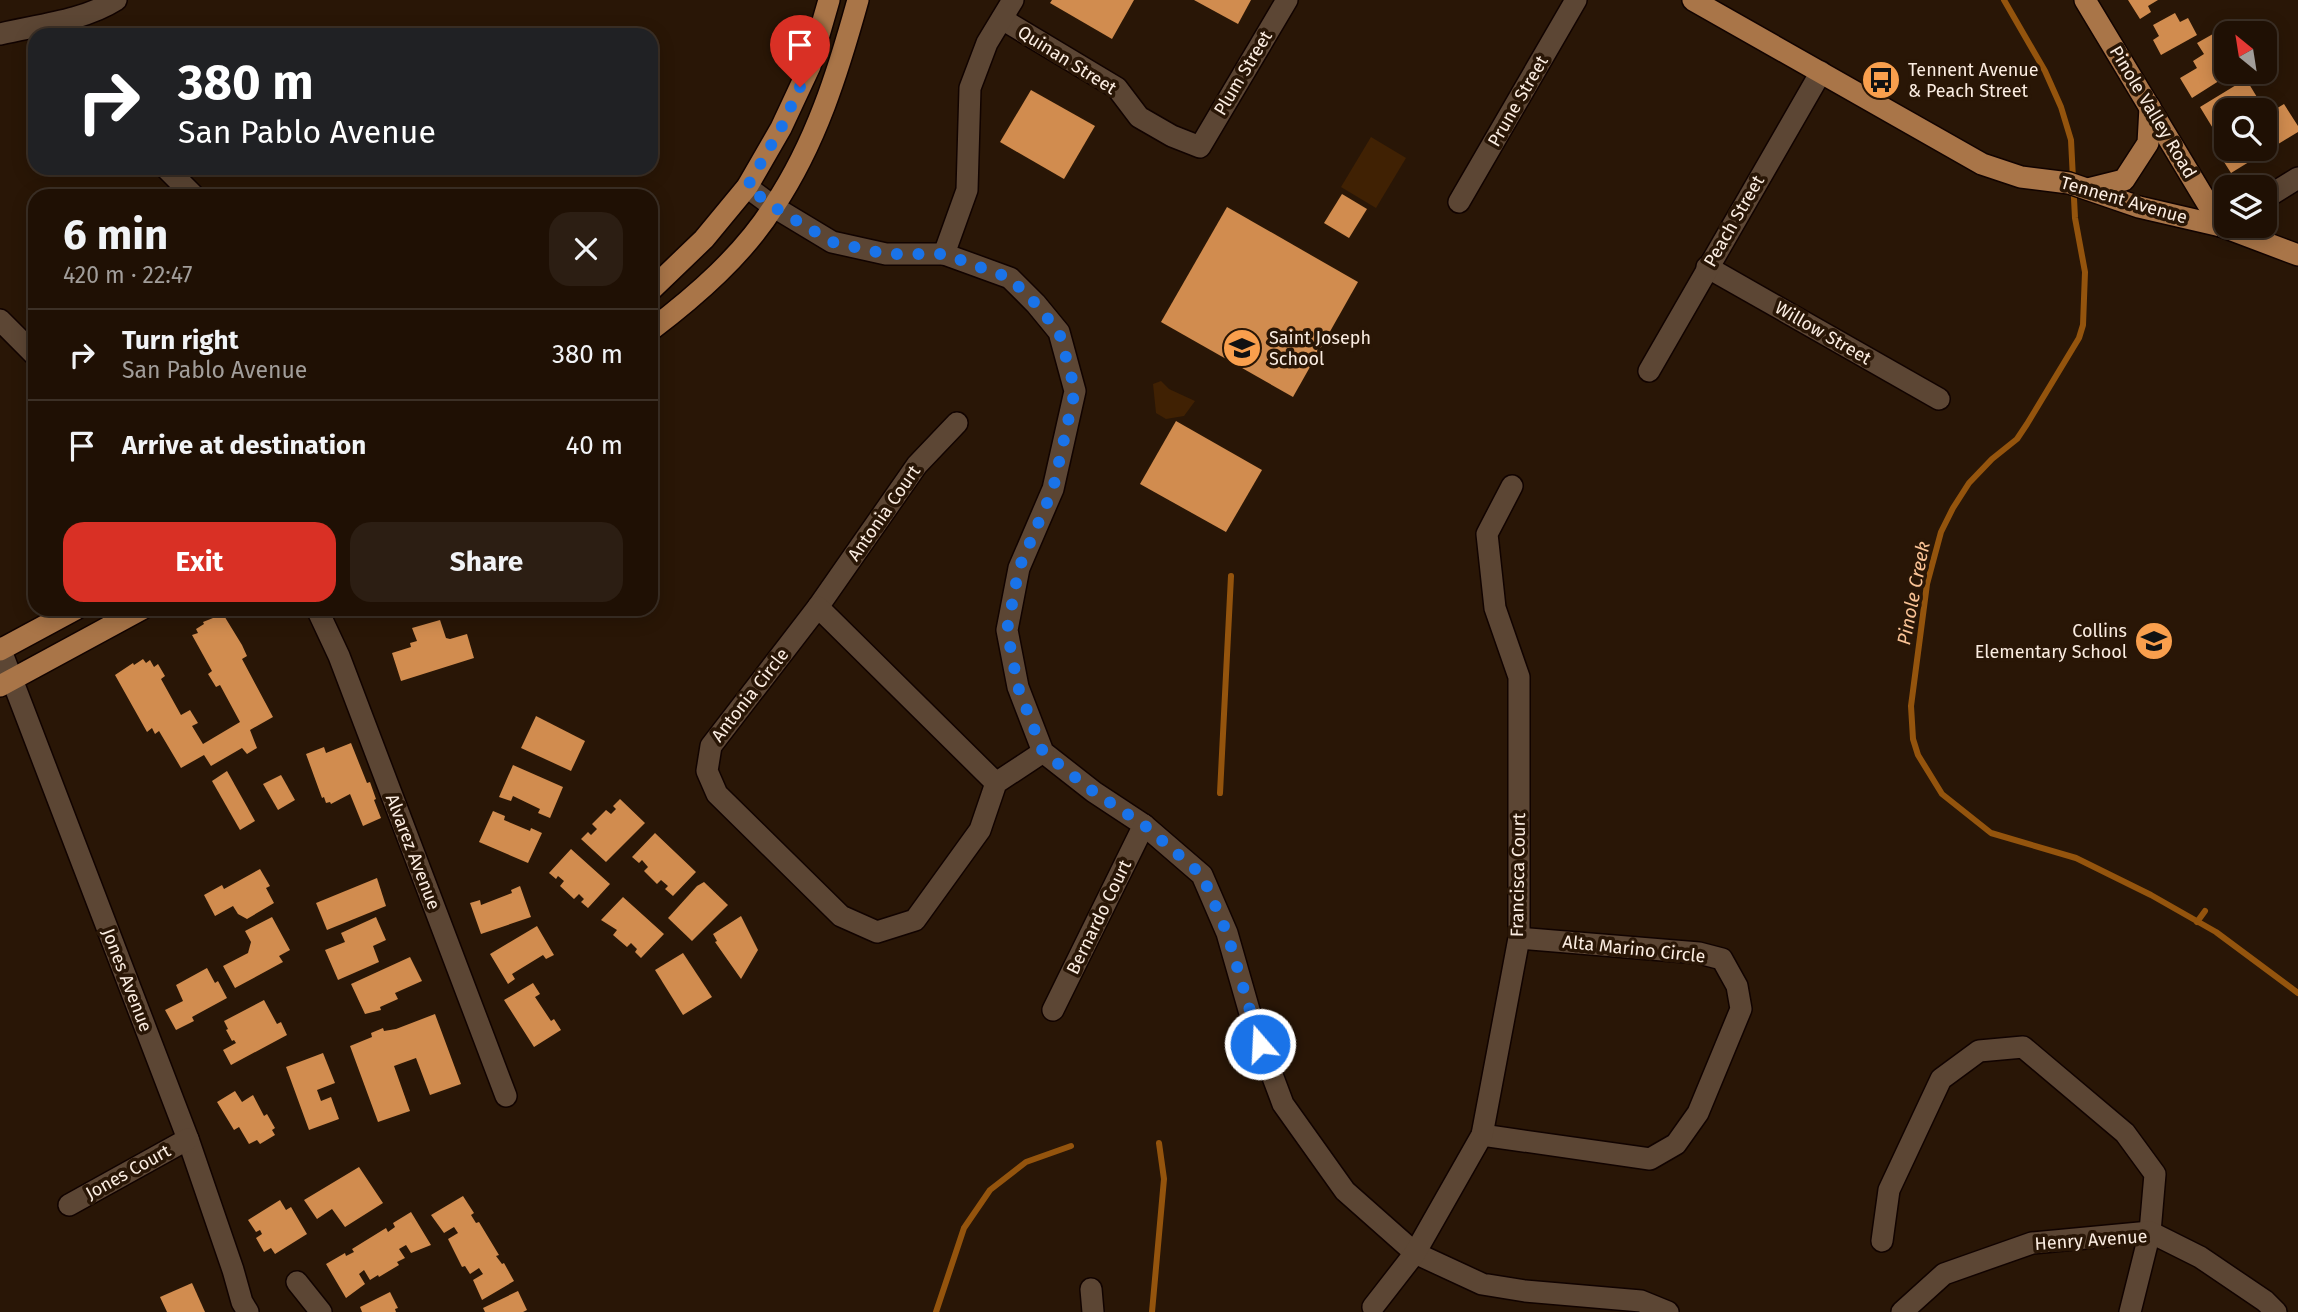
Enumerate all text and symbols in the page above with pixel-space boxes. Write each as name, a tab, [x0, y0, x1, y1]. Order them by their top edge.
pin	[770, 15, 830, 87]
street label: Quinan Street	[1013, 21, 1121, 99]
north arrow	[2214, 21, 2277, 84]
map controls	[2214, 21, 2277, 238]
icon: arrive	[781, 26, 819, 64]
street label: Plum Street	[1209, 26, 1277, 119]
street label: Pinole Valley Road	[2105, 42, 2201, 182]
street label: Prune Street	[1483, 51, 1553, 150]
text: 380 m	[178, 53, 314, 112]
icon: right	[63, 56, 154, 147]
bus stop icon: Tennent Avenue & Peach Street	[1860, 59, 1902, 101]
place label: Tennent Avenue & Peach Street	[1908, 59, 2039, 102]
button: search	[2214, 98, 2277, 161]
text: San Pablo Avenue	[178, 113, 436, 151]
street label: Peach Street	[1699, 171, 1769, 271]
street label: Tennent Avenue	[2058, 171, 2190, 229]
button: layers	[2214, 175, 2277, 238]
text: 6 min	[63, 210, 168, 260]
button: close	[549, 212, 623, 286]
text: 420 m · 22:47	[63, 261, 193, 289]
street label: Willow Street	[1771, 297, 1875, 370]
text: Turn right	[122, 325, 239, 356]
school or university icon: Saint Joseph School	[1221, 327, 1263, 369]
place label: Saint Joseph School	[1269, 327, 1371, 370]
icon: right	[63, 336, 101, 374]
text: 380 m	[552, 339, 623, 370]
text: San Pablo Avenue	[122, 356, 307, 384]
icon: arrive	[63, 427, 101, 465]
text: Arrive at destination	[122, 430, 366, 461]
text: 40 m	[565, 430, 623, 461]
street label: Antonia Court	[843, 460, 925, 565]
button: Exit	[63, 522, 336, 602]
button: Share	[350, 522, 623, 602]
water label: Pinole Creek	[1892, 539, 1935, 647]
place label: Collins Elementary School	[1975, 620, 2127, 663]
school or university icon: Collins Elementary School	[2133, 620, 2175, 662]
street label: Antonia Circle	[707, 644, 793, 746]
street label: Alvarez Avenue	[381, 791, 445, 913]
street label: Francisca Court	[1506, 812, 1530, 937]
street label: Bernardo Court	[1062, 856, 1136, 978]
street label: Jones Avenue	[97, 925, 157, 1035]
street label: Alta Marino Circle	[1562, 931, 1706, 967]
position arrow	[1223, 1007, 1297, 1081]
street label: Jones Court	[82, 1139, 175, 1204]
street label: Henry Avenue	[2034, 1225, 2148, 1255]

